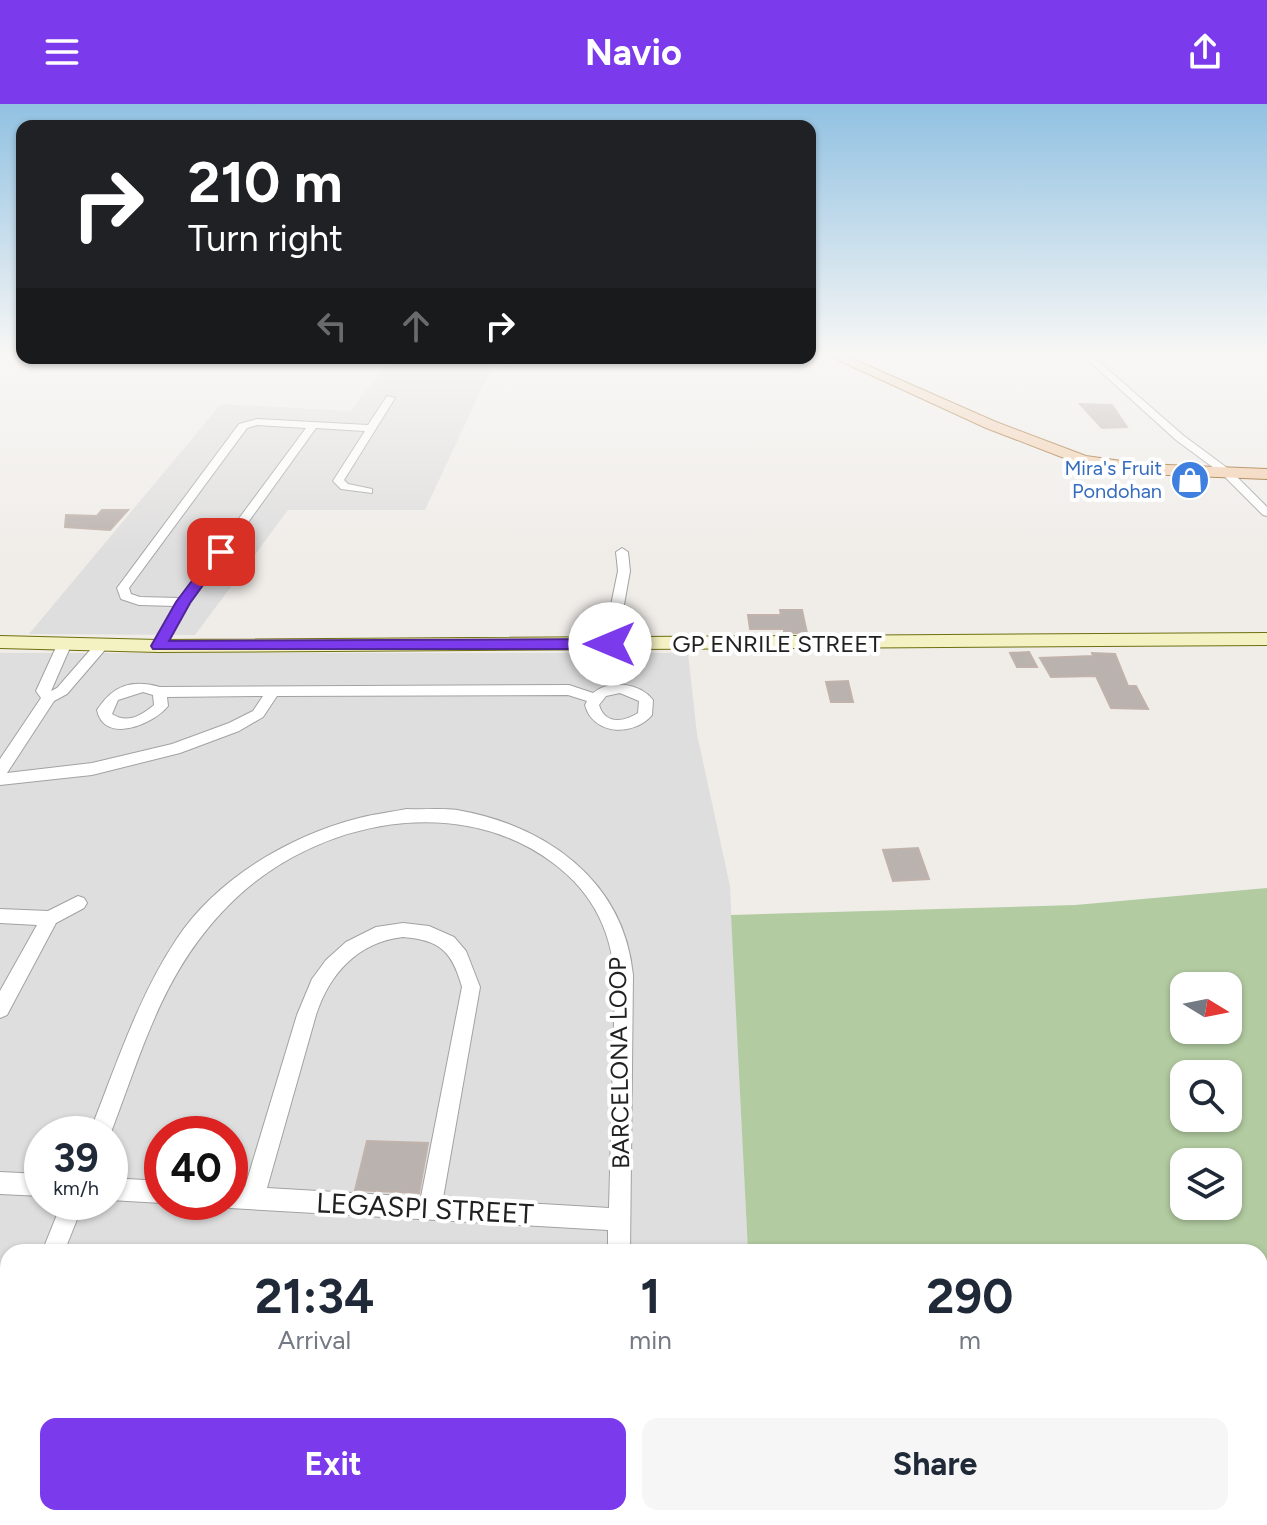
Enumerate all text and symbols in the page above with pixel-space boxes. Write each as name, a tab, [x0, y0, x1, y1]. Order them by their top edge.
icon: menu	[40, 30, 84, 74]
icon: share	[1183, 30, 1227, 74]
text: Navio	[585, 31, 682, 74]
text: 210 m	[188, 149, 343, 216]
icon: right	[56, 152, 160, 256]
text: Turn right	[188, 217, 343, 260]
icon: left	[310, 304, 354, 348]
icon: ahead	[394, 304, 438, 348]
icon: right	[478, 304, 522, 348]
place label: Mira's Fruit Pondohan	[1064, 456, 1162, 503]
shop icon: Mira's Fruit Pondohan	[1169, 459, 1211, 501]
pin	[187, 518, 255, 586]
icon: arrive	[199, 530, 243, 574]
position arrow	[568, 602, 652, 686]
street label: GP ENRILE STREET	[672, 629, 882, 658]
street label: BARCELONA LOOP	[603, 957, 635, 1169]
north arrow	[1170, 972, 1242, 1044]
map controls	[1170, 972, 1242, 1220]
button: search	[1170, 1060, 1242, 1132]
speed limit sign: 40	[144, 1116, 248, 1220]
text: 39	[53, 1134, 99, 1182]
button: layers	[1170, 1148, 1242, 1220]
text: km/h	[53, 1176, 99, 1200]
street label: LEGASPI STREET	[315, 1185, 535, 1231]
text: 21:34	[255, 1267, 374, 1325]
text: 1	[640, 1267, 661, 1325]
text: 290	[927, 1267, 1013, 1325]
text: Arrival	[278, 1324, 351, 1356]
text: min	[629, 1324, 672, 1356]
text: m	[959, 1324, 981, 1356]
button: Exit	[40, 1418, 626, 1510]
button: Share	[642, 1418, 1228, 1510]

